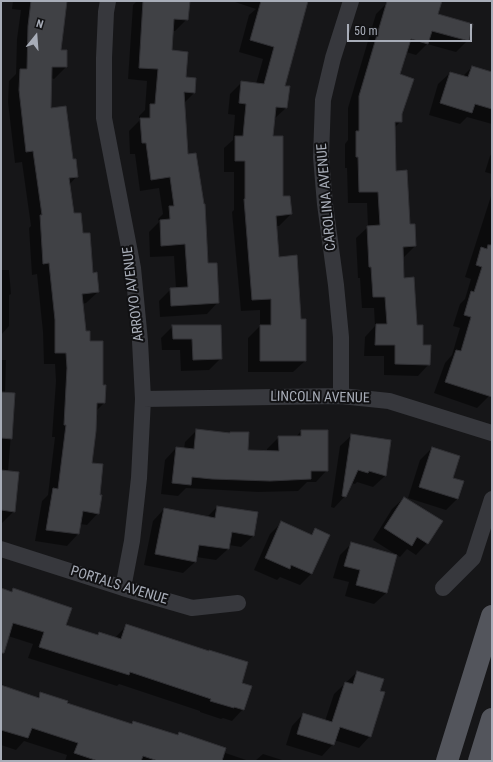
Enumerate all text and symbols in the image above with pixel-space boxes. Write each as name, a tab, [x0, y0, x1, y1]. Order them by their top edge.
north arrow	[16, 16, 56, 56]
scale bar	[349, 16, 474, 42]
text: N	[35, 17, 45, 31]
text: 50 m	[354, 24, 378, 38]
street label: CAROLINA AVENUE	[314, 143, 340, 251]
street label: ARROYO AVENUE	[120, 246, 148, 342]
street label: LINCOLN AVENUE	[270, 389, 370, 407]
street label: PORTALS AVENUE	[68, 563, 170, 609]

